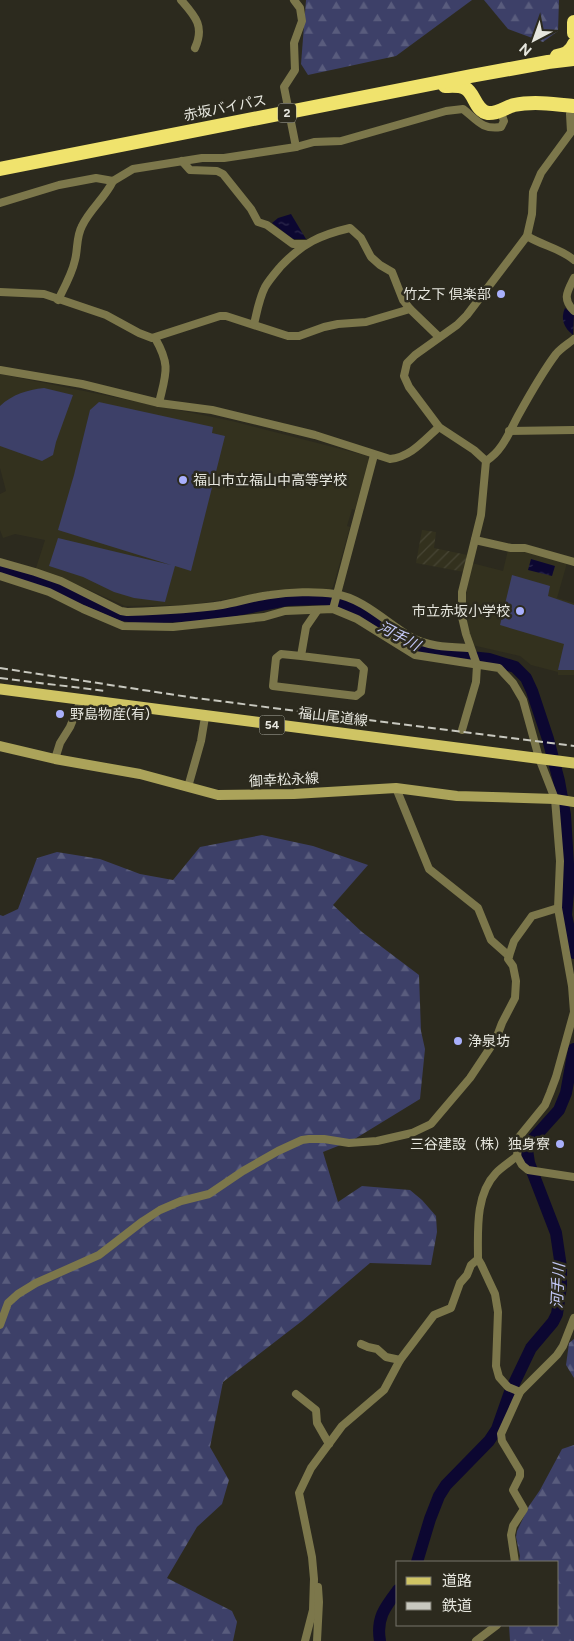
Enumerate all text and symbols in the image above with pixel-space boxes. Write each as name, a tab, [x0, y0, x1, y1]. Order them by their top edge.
north arrow	[509, 15, 559, 65]
text: N	[516, 39, 535, 59]
street label: 赤坂バイパス	[182, 92, 268, 124]
road number: 2	[278, 104, 296, 122]
place label: 竹之下 倶楽部	[404, 286, 491, 303]
marker: 竹之下 倶楽部	[495, 288, 507, 300]
place label: 福山市立福山中高等学校	[193, 472, 347, 489]
marker: 福山市立福山中高等学校	[177, 474, 189, 486]
place label: 市立赤坂小学校	[412, 603, 510, 620]
marker: 市立赤坂小学校	[514, 605, 526, 617]
water label: 河手川	[375, 617, 425, 655]
street label: 福山尾道線	[297, 704, 369, 730]
place label: 野島物産(有)	[70, 706, 150, 723]
marker: 野島物産(有)	[54, 708, 66, 720]
road number: 54	[260, 716, 284, 734]
street label: 御幸松永線	[249, 770, 319, 790]
place label: 浄泉坊	[468, 1033, 510, 1050]
marker: 浄泉坊	[452, 1035, 464, 1047]
place label: 三谷建設（株）独身寮	[410, 1136, 550, 1153]
marker: 三谷建設（株）独身寮	[554, 1138, 566, 1150]
water label: 河手川	[548, 1261, 568, 1309]
legend	[396, 1561, 559, 1626]
text: 道路	[442, 1572, 472, 1590]
text: 鉄道	[442, 1597, 472, 1615]

